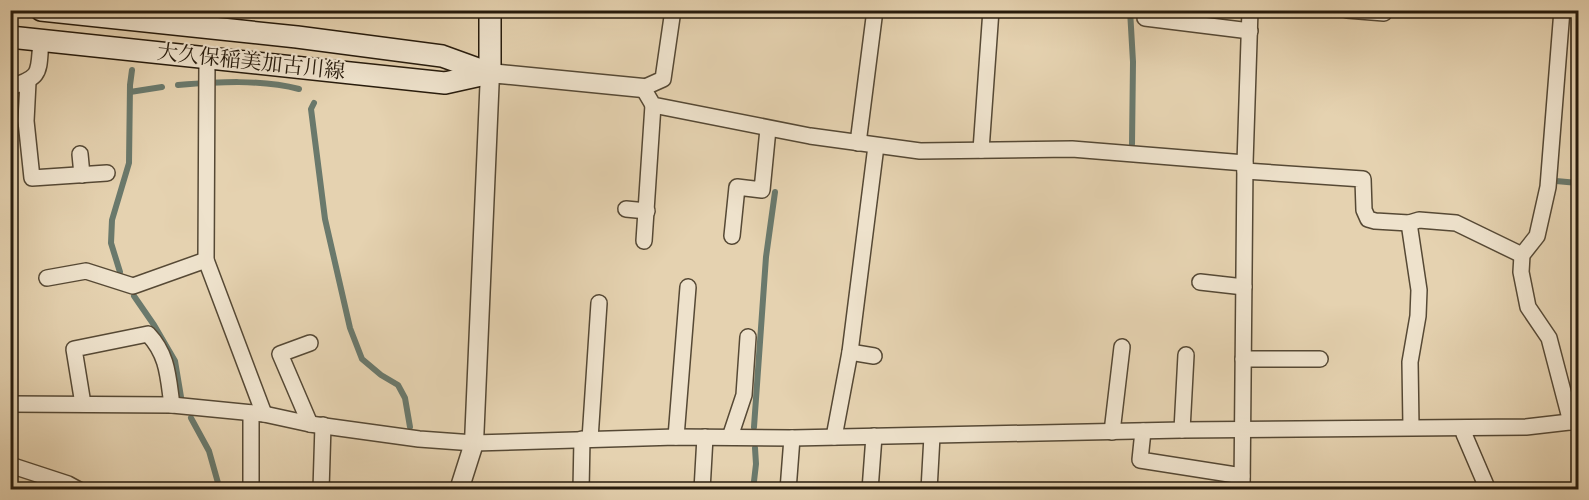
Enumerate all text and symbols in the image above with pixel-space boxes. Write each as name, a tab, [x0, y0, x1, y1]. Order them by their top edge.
street label: 大久保稲美加古川線	[156, 40, 346, 86]

